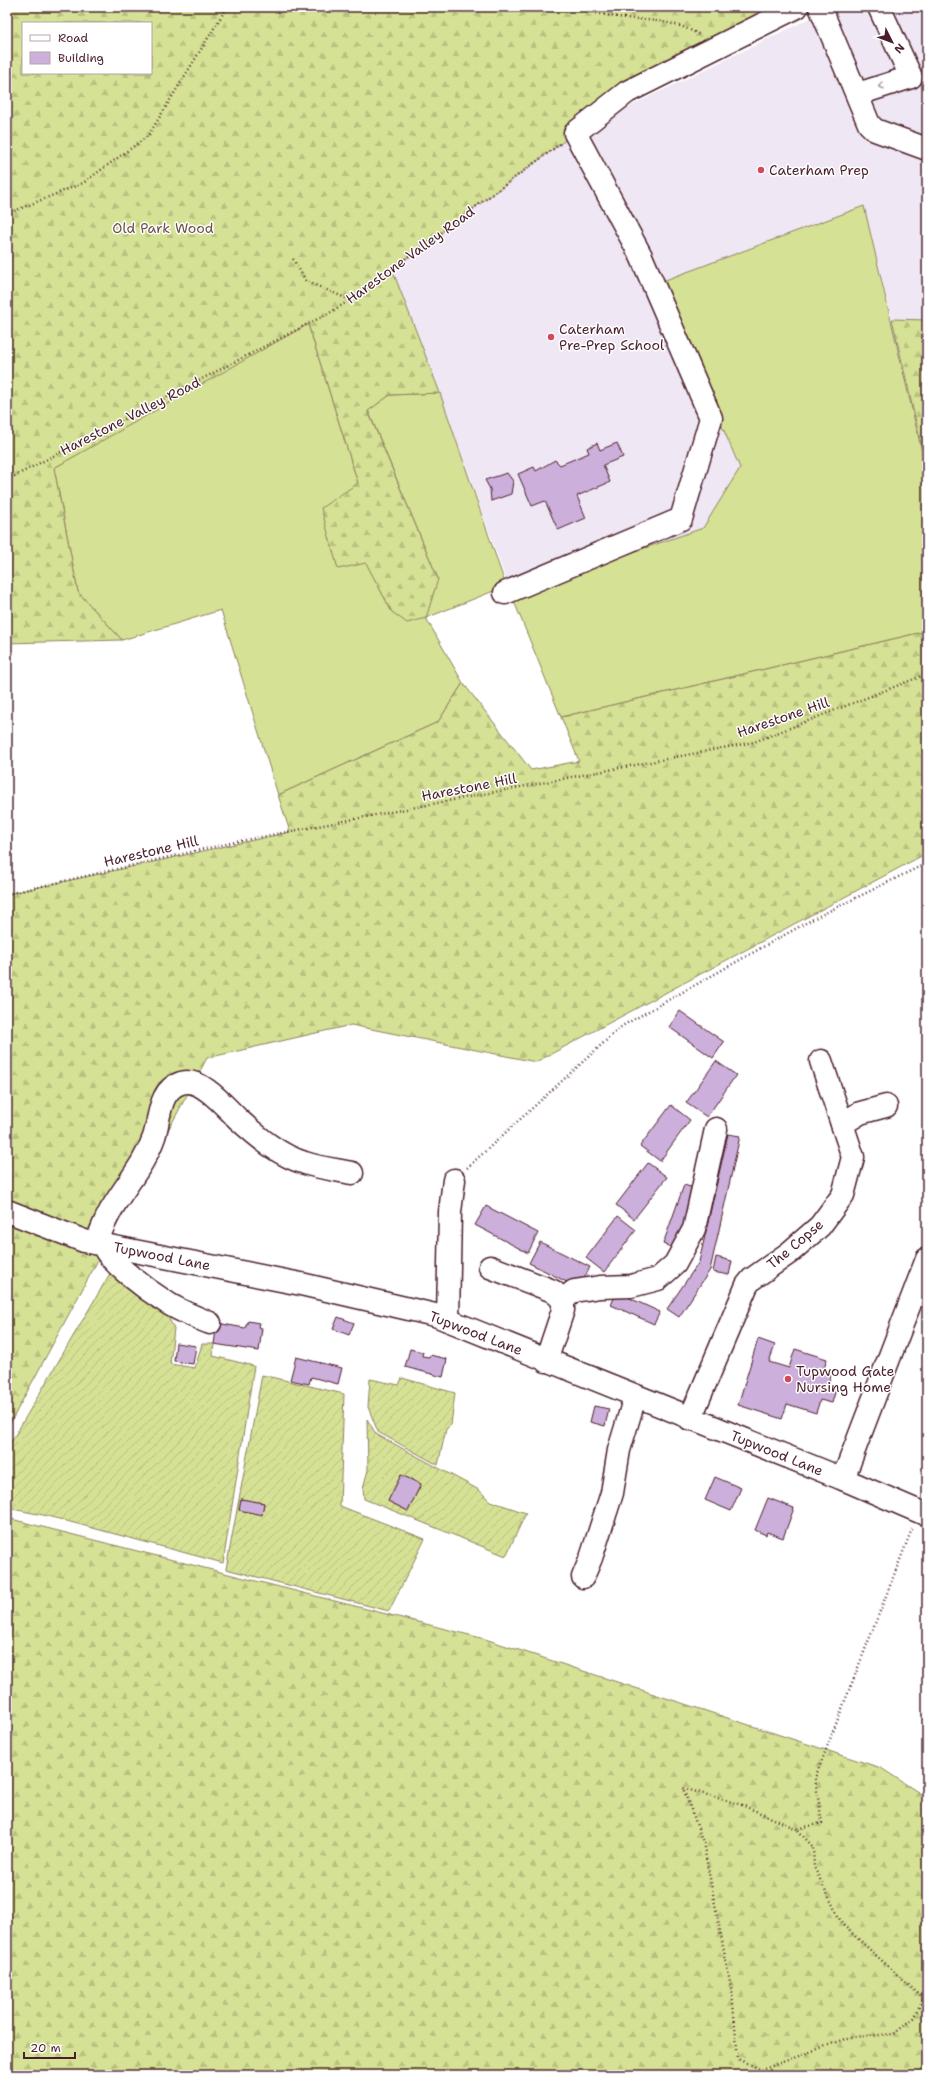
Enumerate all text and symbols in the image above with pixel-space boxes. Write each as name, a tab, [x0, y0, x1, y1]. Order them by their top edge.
legend	[22, 22, 152, 74]
north arrow	[872, 22, 912, 62]
text: Road	[58, 30, 89, 46]
text: N	[890, 40, 908, 57]
text: Building	[58, 50, 104, 66]
one-way arrow	[877, 82, 884, 90]
place label: Caterham Prep	[769, 161, 869, 179]
marker: Caterham Prep	[756, 165, 766, 175]
street label: Harestone Valley Road	[342, 202, 478, 308]
park label: Old Park Wood	[112, 219, 214, 237]
place label: Caterham Pre-Prep School	[559, 320, 665, 354]
marker: Caterham Pre-Prep School	[546, 332, 556, 342]
street label: Harestone Valley Road	[57, 373, 203, 459]
street label: Harestone Hill	[734, 693, 832, 741]
street label: Harestone Hill	[420, 769, 519, 805]
street label: Harestone Hill	[102, 831, 201, 871]
street label: The Copse	[763, 1215, 827, 1273]
street label: Tupwood Lane	[112, 1238, 212, 1274]
street label: Tupwood Lane	[427, 1307, 525, 1359]
place label: Tupwood Gate Nursing Home	[796, 1362, 894, 1396]
marker: Tupwood Gate Nursing Home	[783, 1374, 793, 1384]
street label: Tupwood Lane	[728, 1426, 826, 1480]
scale bar	[24, 2034, 75, 2060]
text: 20 m	[30, 2040, 61, 2056]

